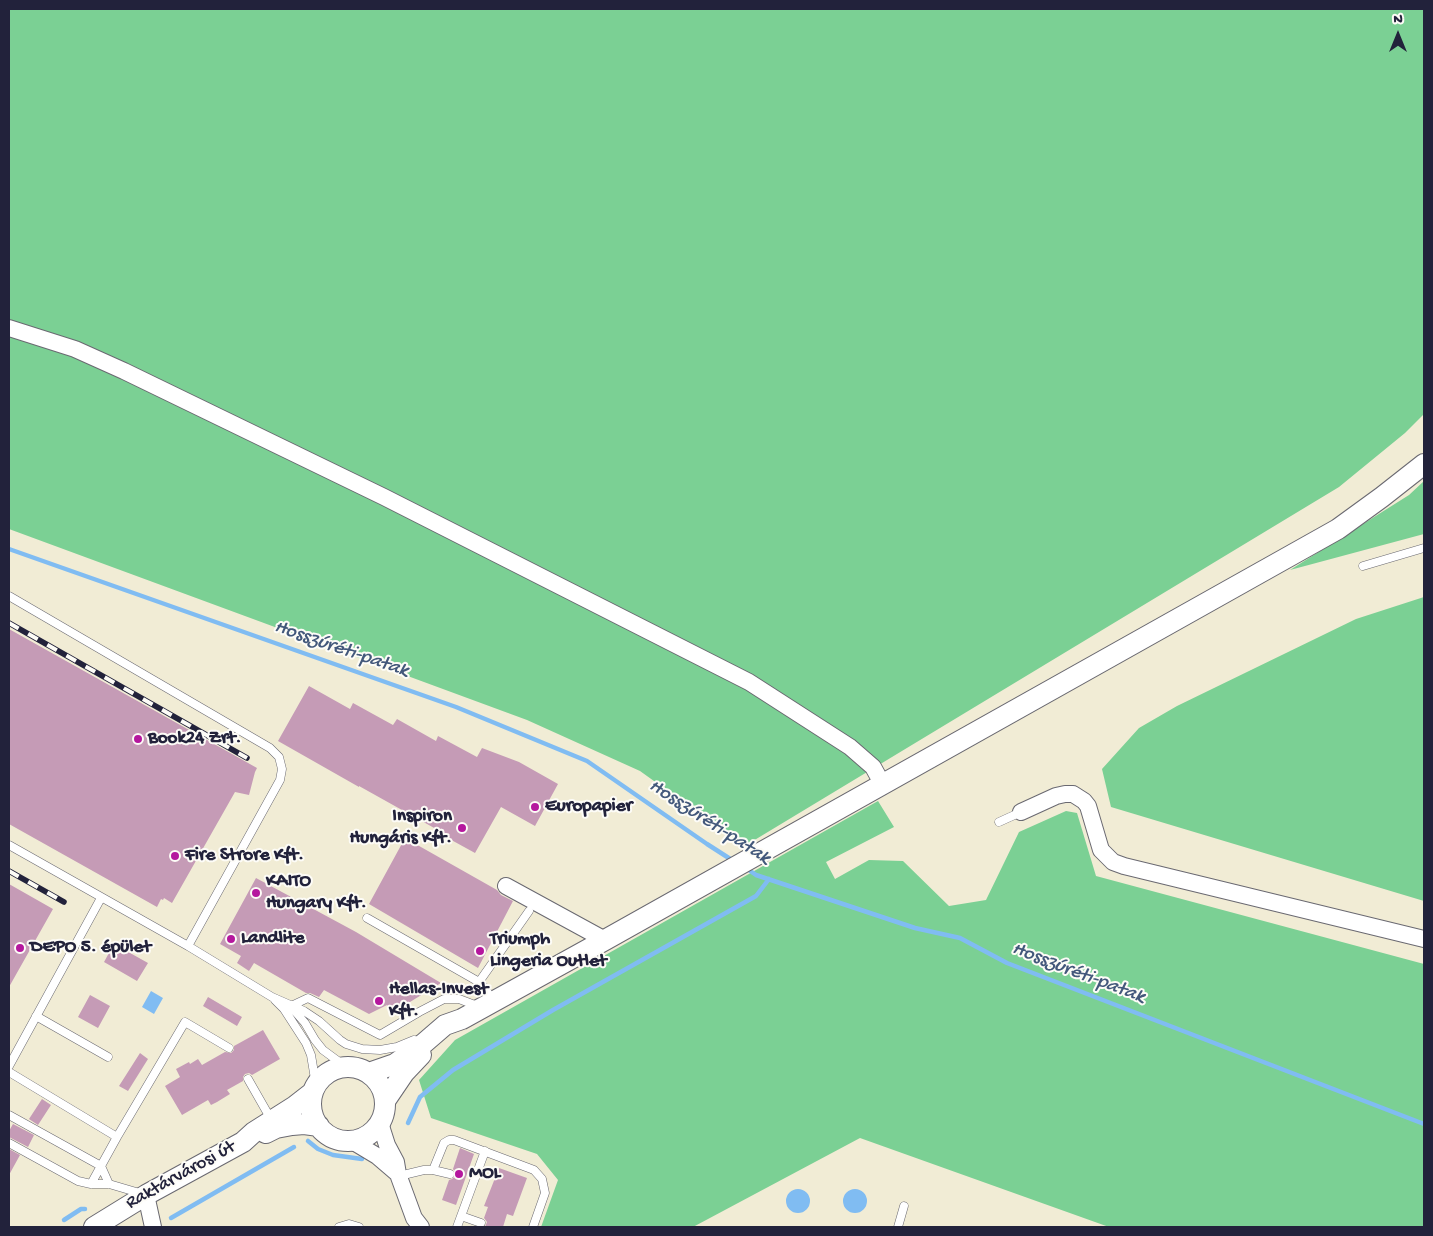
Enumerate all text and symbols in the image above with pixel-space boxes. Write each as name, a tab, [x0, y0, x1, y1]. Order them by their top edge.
north arrow	[1373, 10, 1423, 60]
text: N	[1393, 11, 1403, 28]
water label: Hosszúréti-patak	[271, 616, 411, 684]
place label: Book24 Zrt.	[148, 728, 241, 750]
marker: Book24 Zrt.	[132, 733, 144, 745]
water label: Hosszúréti-patak	[644, 775, 774, 871]
place label: Europapier	[545, 796, 632, 818]
marker: Europapier	[529, 801, 541, 813]
place label: Inspiron Hungáris Kft.	[350, 806, 452, 850]
marker: Inspiron Hungáris Kft.	[456, 822, 468, 834]
place label: Fire Strore Kft.	[185, 845, 304, 867]
marker: Fire Strore Kft.	[169, 850, 181, 862]
place label: KAITO Hungary Kft.	[266, 871, 367, 915]
marker: KAITO Hungary Kft.	[250, 887, 262, 899]
place label: Landlite	[241, 928, 305, 950]
place label: Triumph Lingeria Outlet	[490, 929, 606, 973]
marker: Landlite	[225, 933, 237, 945]
place label: DEPO 5. épület	[30, 937, 151, 959]
water label: Hosszúréti-patak	[1008, 938, 1148, 1010]
marker: DEPO 5. épület	[14, 942, 26, 954]
marker: Triumph Lingeria Outlet	[474, 945, 486, 957]
place label: Hellas-Invest Kft.	[389, 979, 488, 1023]
marker: Hellas-Invest Kft.	[373, 995, 385, 1007]
street label: Raktárvárosi út	[122, 1137, 240, 1215]
place label: MOL	[469, 1163, 501, 1185]
marker: MOL	[453, 1168, 465, 1180]

